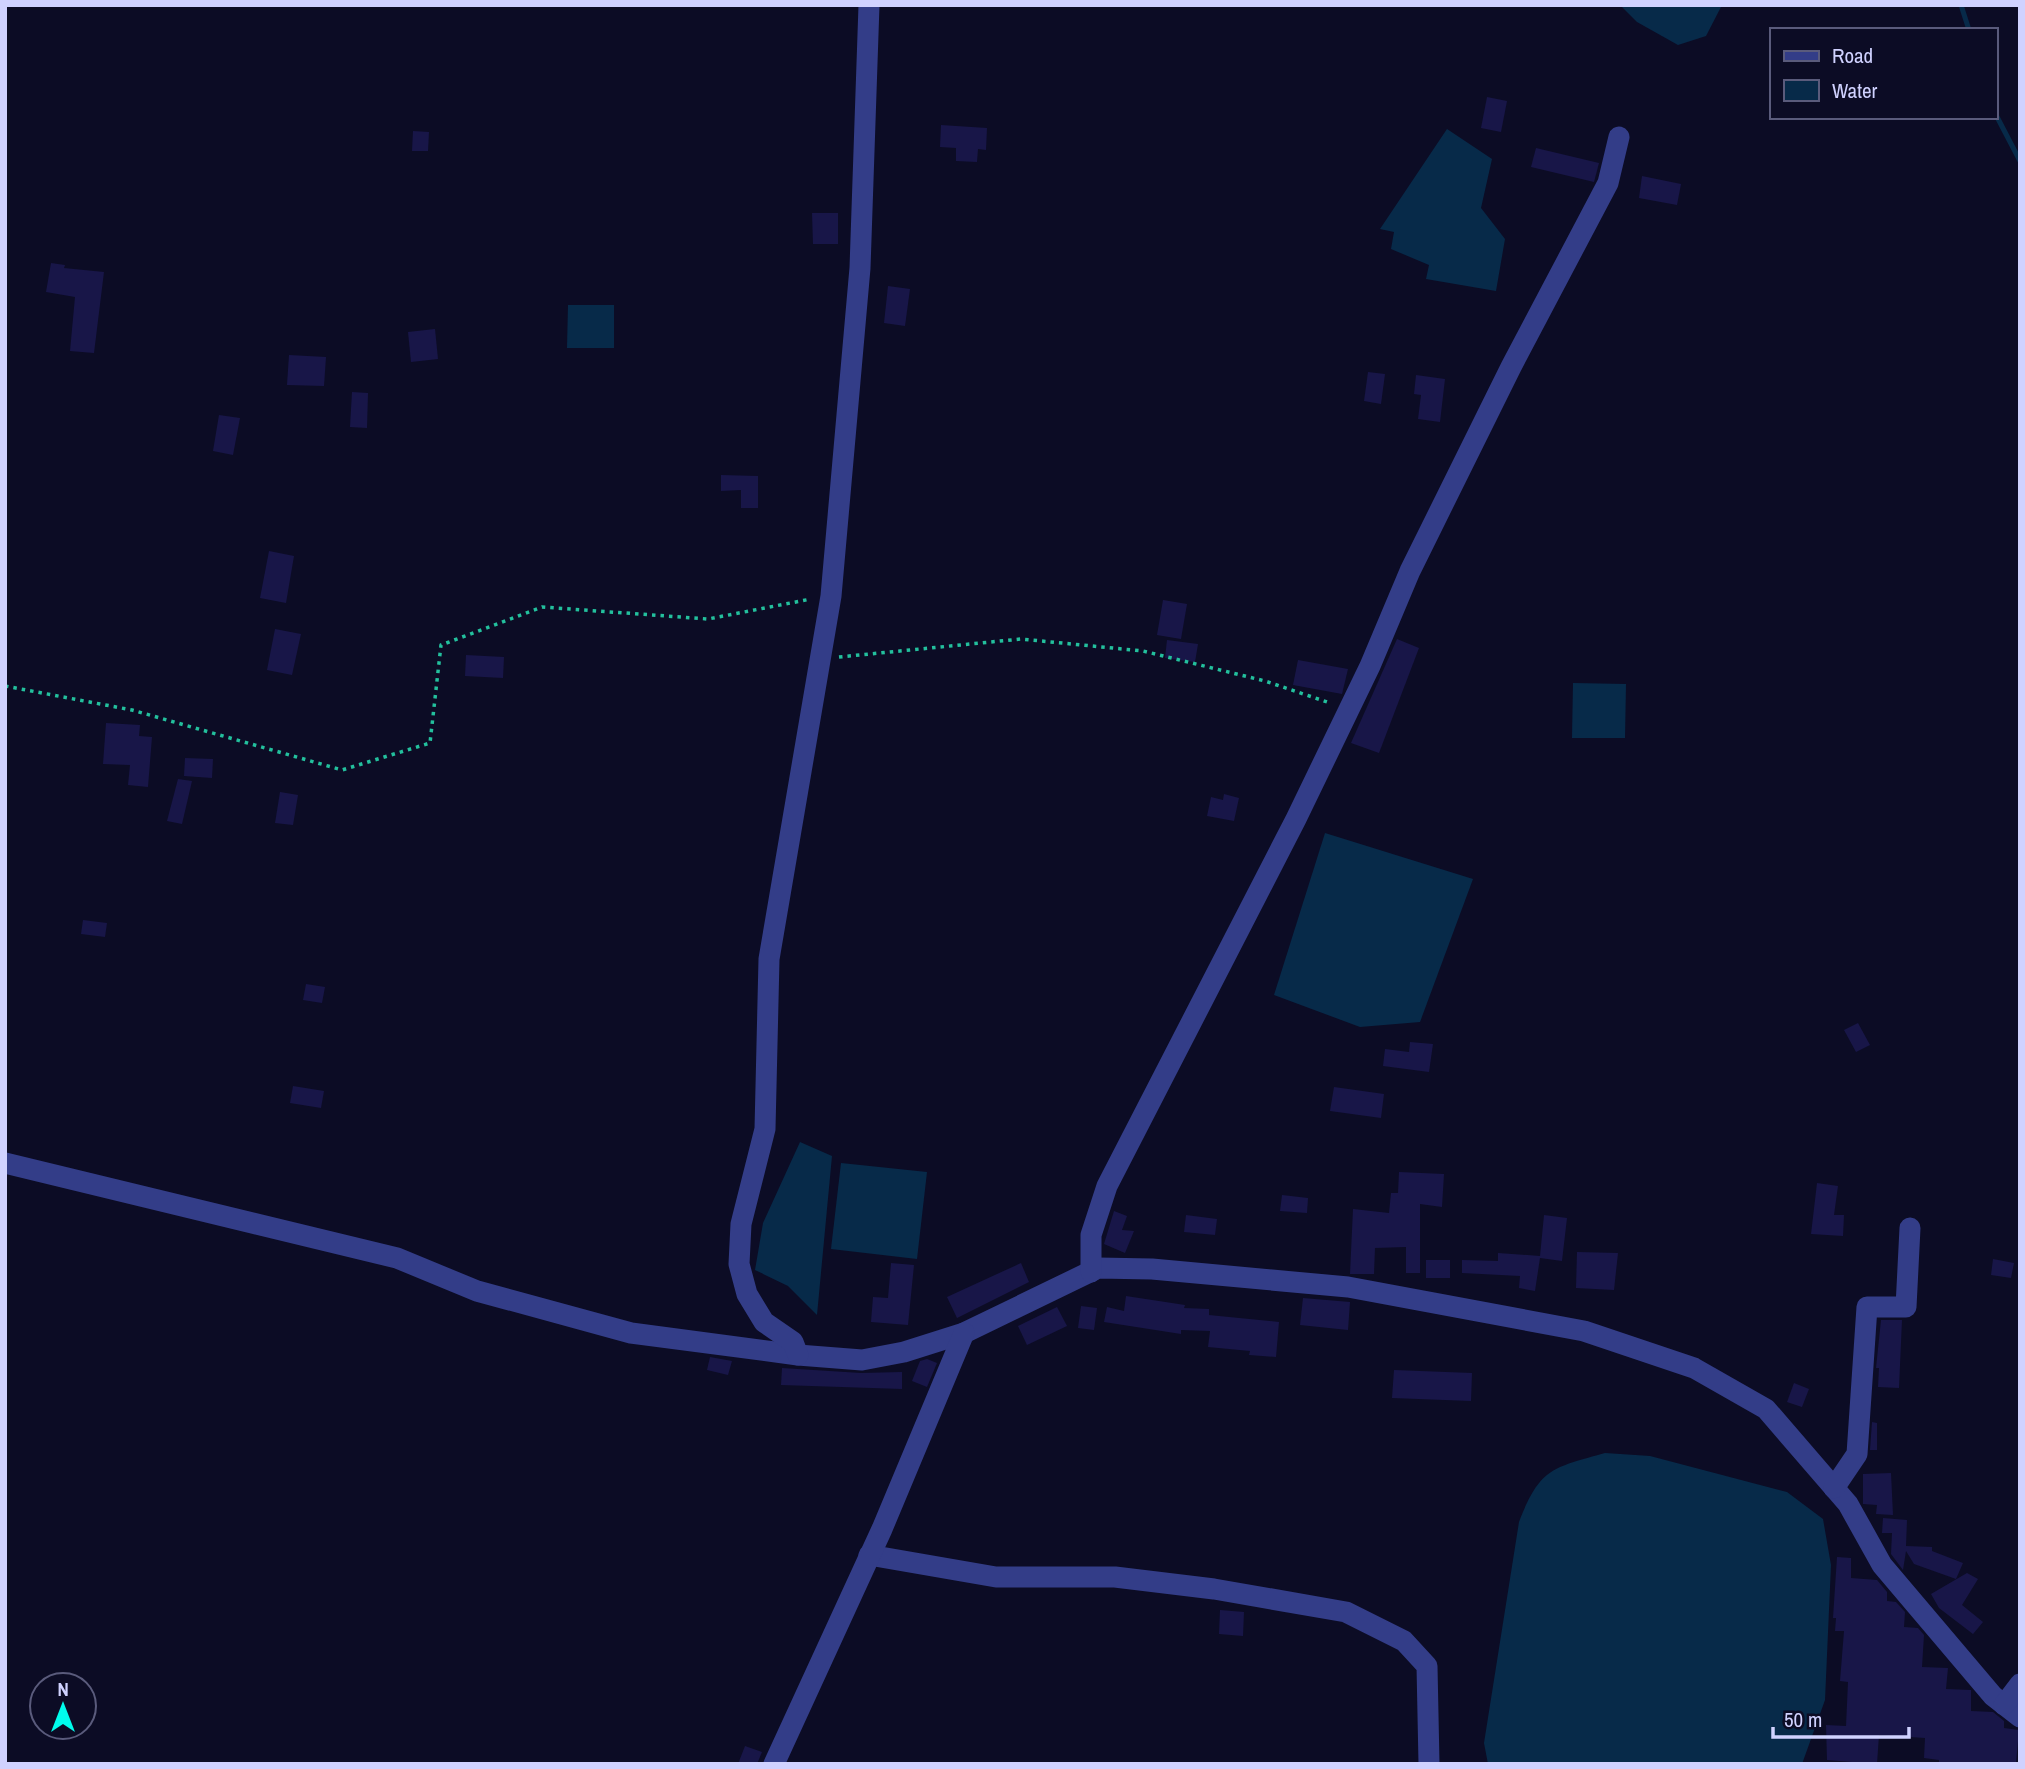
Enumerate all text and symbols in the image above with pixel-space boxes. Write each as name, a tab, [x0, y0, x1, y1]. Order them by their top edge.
legend	[1770, 28, 1997, 119]
text: Road	[1832, 41, 1873, 70]
text: Water	[1832, 76, 1878, 105]
north arrow	[28, 1671, 98, 1741]
text: N	[57, 1676, 69, 1702]
scale bar	[1773, 1696, 1910, 1740]
text: 50 m	[1784, 1705, 1822, 1734]

